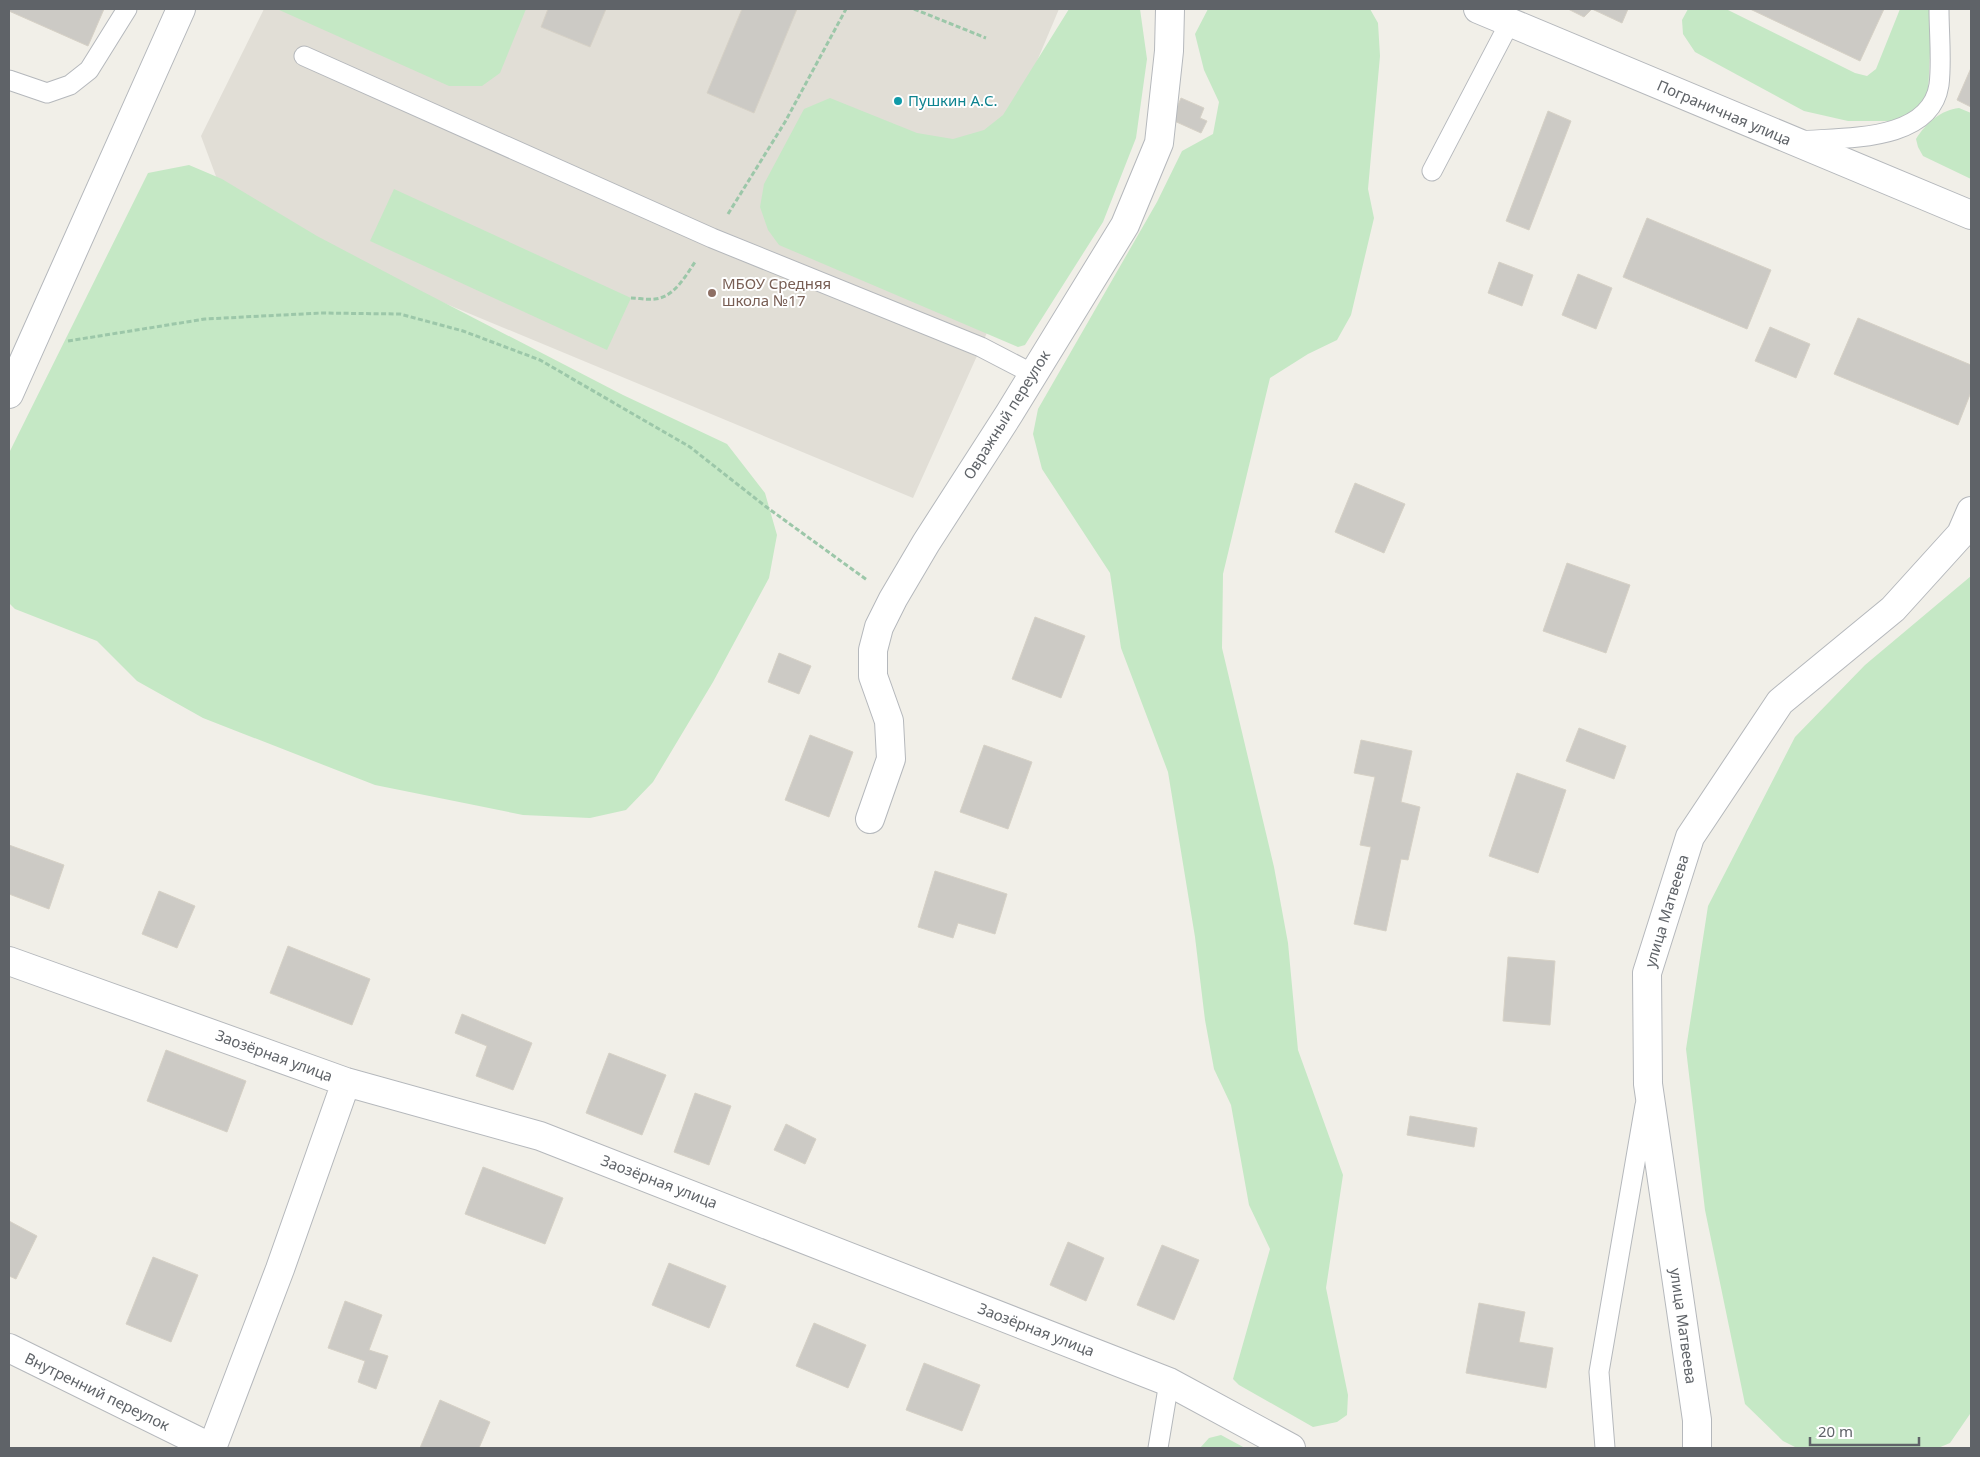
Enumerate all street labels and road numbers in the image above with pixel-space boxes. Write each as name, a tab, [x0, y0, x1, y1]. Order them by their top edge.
street label: Пограничная улица	[1654, 75, 1795, 149]
street label: Овражный переулок	[958, 346, 1054, 483]
street label: улица Матвеева	[1639, 852, 1693, 970]
street label: Заозёрная улица	[213, 1025, 336, 1086]
street label: Заозёрная улица	[598, 1150, 720, 1212]
street label: улица Матвеева	[1666, 1267, 1702, 1385]
street label: Заозёрная улица	[975, 1298, 1097, 1360]
street label: Внутренний переулок	[22, 1347, 173, 1435]

